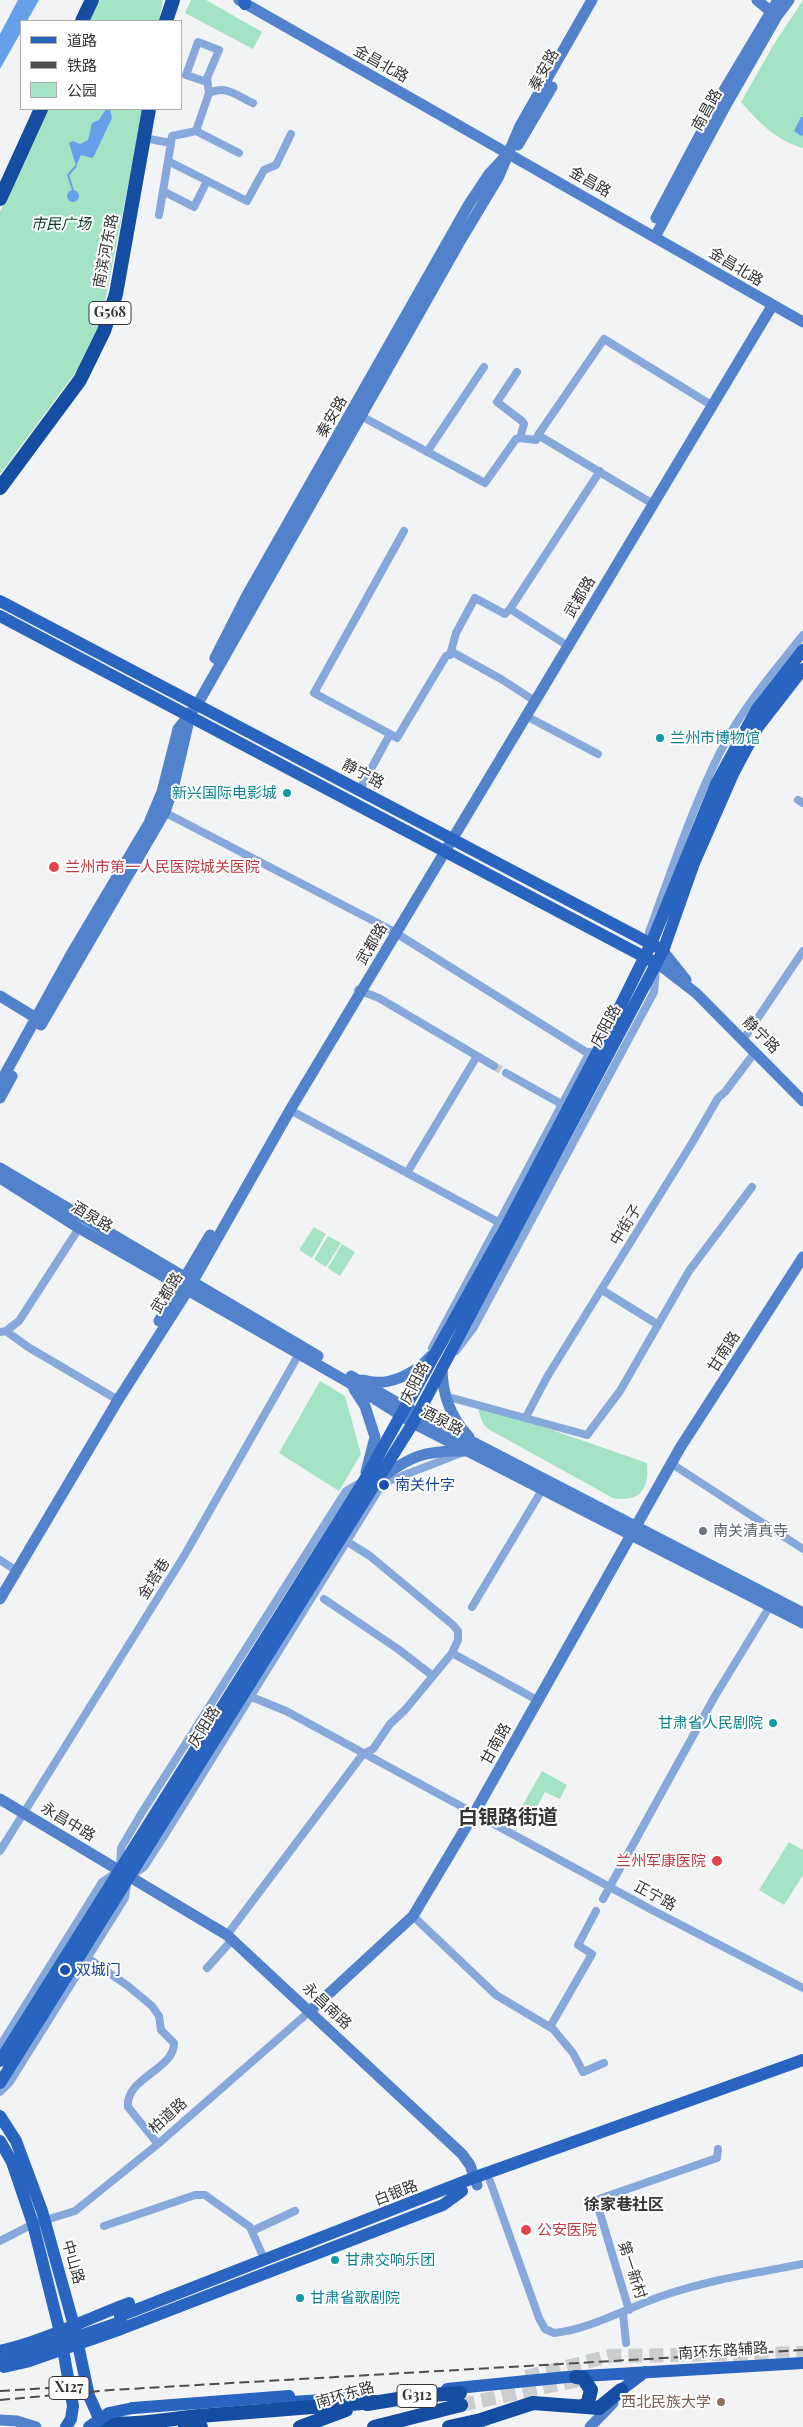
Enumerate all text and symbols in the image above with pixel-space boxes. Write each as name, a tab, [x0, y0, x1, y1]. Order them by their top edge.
legend	[20, 20, 182, 110]
text: 道路	[67, 30, 97, 50]
street label: 金昌北路	[350, 42, 412, 86]
street label: 秦安路	[525, 46, 563, 94]
text: 铁路	[67, 55, 97, 75]
text: 公园	[67, 80, 97, 100]
street label: 南昌路	[688, 86, 726, 134]
street label: 金昌路	[566, 163, 614, 201]
street label: 南滨河东路	[90, 212, 122, 290]
park label: 市民广场	[31, 215, 91, 233]
street label: 金昌北路	[706, 244, 766, 290]
road number: G568	[89, 302, 131, 324]
street label: 秦安路	[313, 393, 351, 441]
street label: 武都路	[561, 573, 599, 621]
place label: 兰州市博物馆	[670, 729, 760, 747]
marker: 兰州市博物馆	[654, 732, 666, 744]
street label: 静宁路	[339, 755, 387, 793]
place label: 新兴国际电影城	[172, 784, 277, 802]
marker: 新兴国际电影城	[281, 787, 293, 799]
place label: 兰州市第一人民医院城关医院	[65, 858, 260, 876]
marker: 兰州市第一人民医院城关医院	[47, 860, 61, 874]
street label: 武都路	[353, 920, 391, 968]
street label: 庆阳路	[587, 1002, 625, 1050]
street label: 静宁路	[739, 1013, 783, 1057]
street label: 酒泉路	[68, 1198, 116, 1236]
street label: 中街子	[606, 1201, 646, 1249]
street label: 武都路	[147, 1269, 187, 1317]
street label: 甘南路	[704, 1328, 744, 1376]
street label: 庆阳路	[397, 1359, 433, 1407]
street label: 酒泉路	[418, 1402, 466, 1440]
place label: 南关什字	[395, 1476, 455, 1494]
marker: 南关什字	[377, 1478, 391, 1492]
place label: 南关清真寺	[713, 1522, 788, 1540]
marker: 南关清真寺	[697, 1525, 709, 1537]
street label: 金塔巷	[134, 1555, 174, 1603]
street label: 庆阳路	[184, 1703, 224, 1751]
place label: 甘肃省人民剧院	[658, 1714, 763, 1732]
marker: 甘肃省人民剧院	[767, 1717, 779, 1729]
street label: 甘南路	[477, 1720, 515, 1768]
street label: 永昌中路	[38, 1799, 98, 1845]
district label: 白银路街道	[458, 1806, 558, 1830]
place label: 兰州军康医院	[616, 1852, 706, 1870]
marker: 兰州军康医院	[710, 1854, 724, 1868]
street label: 正宁路	[631, 1877, 679, 1915]
place label: 双城门	[76, 1961, 121, 1979]
marker: 双城门	[58, 1963, 72, 1977]
street label: 永昌南路	[299, 1979, 355, 2033]
street label: 柏道路	[145, 2094, 191, 2138]
street label: 白银路	[372, 2177, 420, 2209]
district label: 徐家巷社区	[584, 2195, 664, 2215]
place label: 公安医院	[537, 2221, 597, 2239]
marker: 公安医院	[519, 2223, 533, 2237]
street label: 中山路	[58, 2238, 88, 2286]
street label: 第一新村	[614, 2239, 650, 2301]
place label: 甘肃交响乐团	[345, 2251, 435, 2269]
marker: 甘肃交响乐团	[329, 2254, 341, 2266]
place label: 甘肃省歌剧院	[310, 2289, 400, 2307]
marker: 甘肃省歌剧院	[294, 2292, 306, 2304]
street label: 南环东路辅路	[677, 2339, 769, 2363]
road number: X127	[49, 2376, 89, 2400]
street label: 南环东路	[314, 2378, 376, 2412]
road number: G312	[397, 2384, 437, 2408]
place label: 西北民族大学	[621, 2393, 711, 2411]
marker: 西北民族大学	[715, 2396, 727, 2408]

